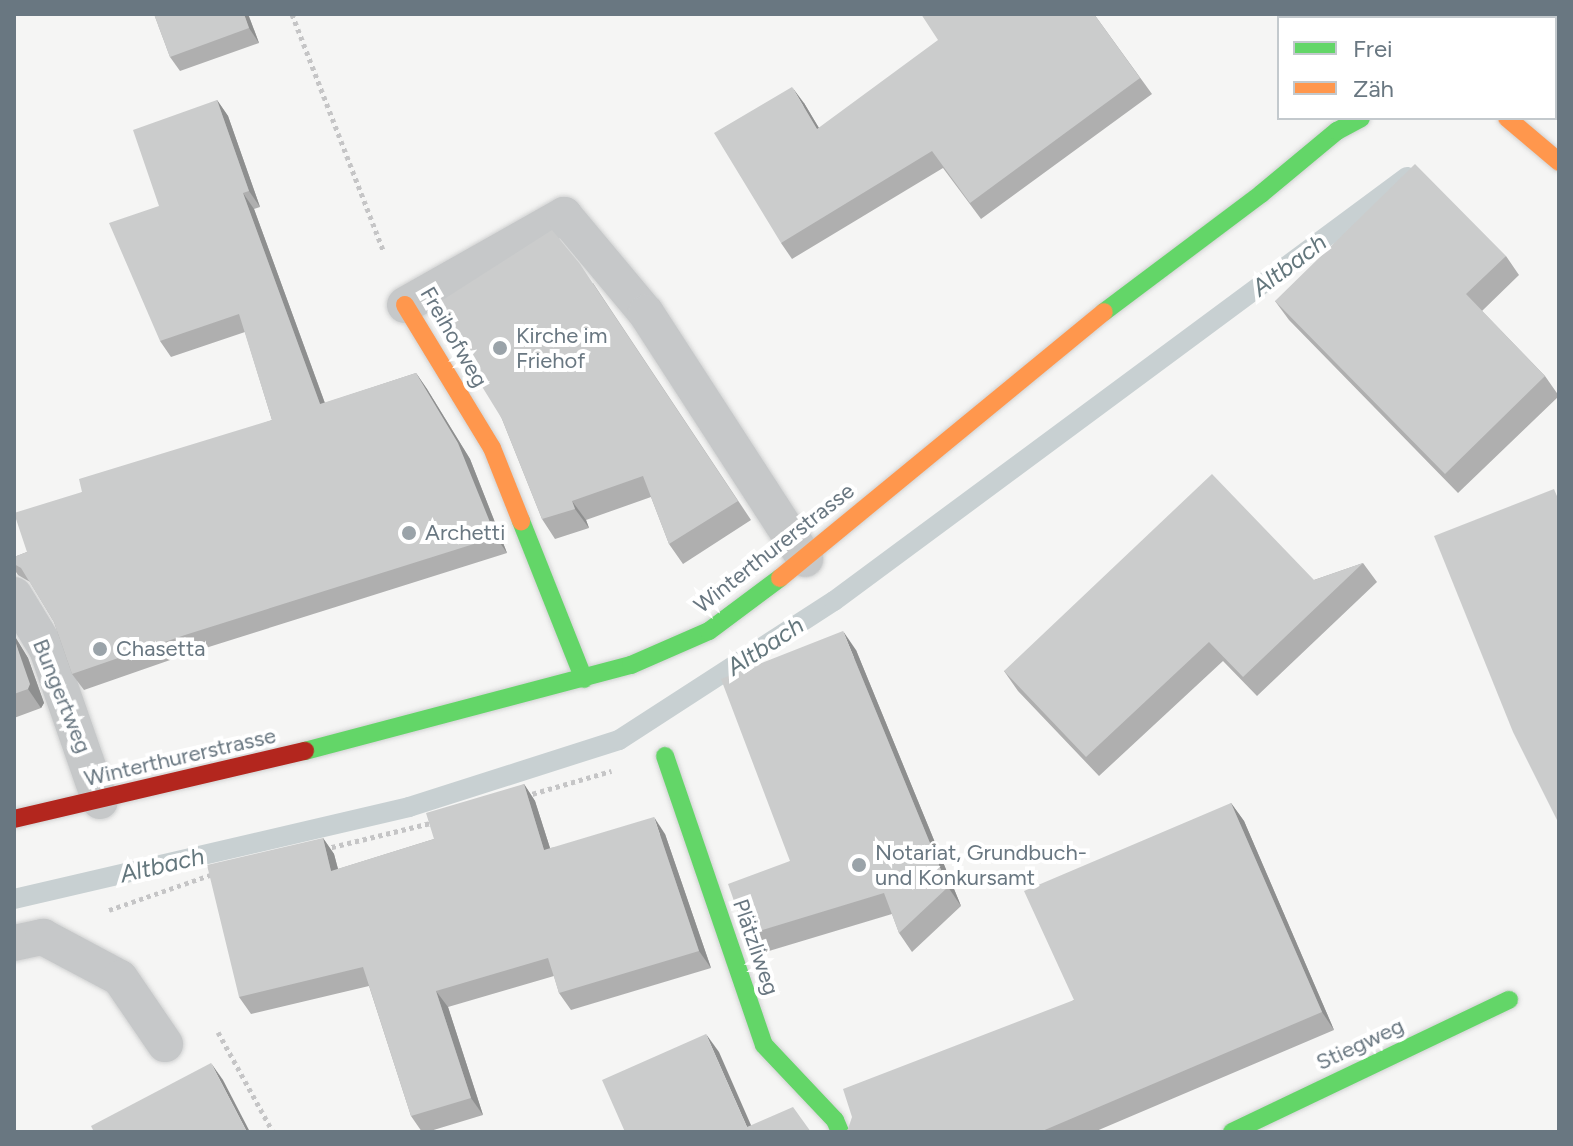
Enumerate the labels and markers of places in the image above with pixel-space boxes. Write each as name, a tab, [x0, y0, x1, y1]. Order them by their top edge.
place label: Kirche im Friehof	[516, 322, 607, 374]
marker: Kirche im Friehof	[491, 339, 509, 357]
place label: Archetti	[425, 520, 505, 546]
marker: Archetti	[400, 524, 418, 542]
place label: Chasetta	[116, 636, 205, 662]
marker: Chasetta	[91, 640, 109, 658]
place label: Notariat, Grundbuch- und Konkursamt	[875, 839, 1087, 890]
marker: Notariat, Grundbuch- und Konkursamt	[850, 856, 868, 874]

